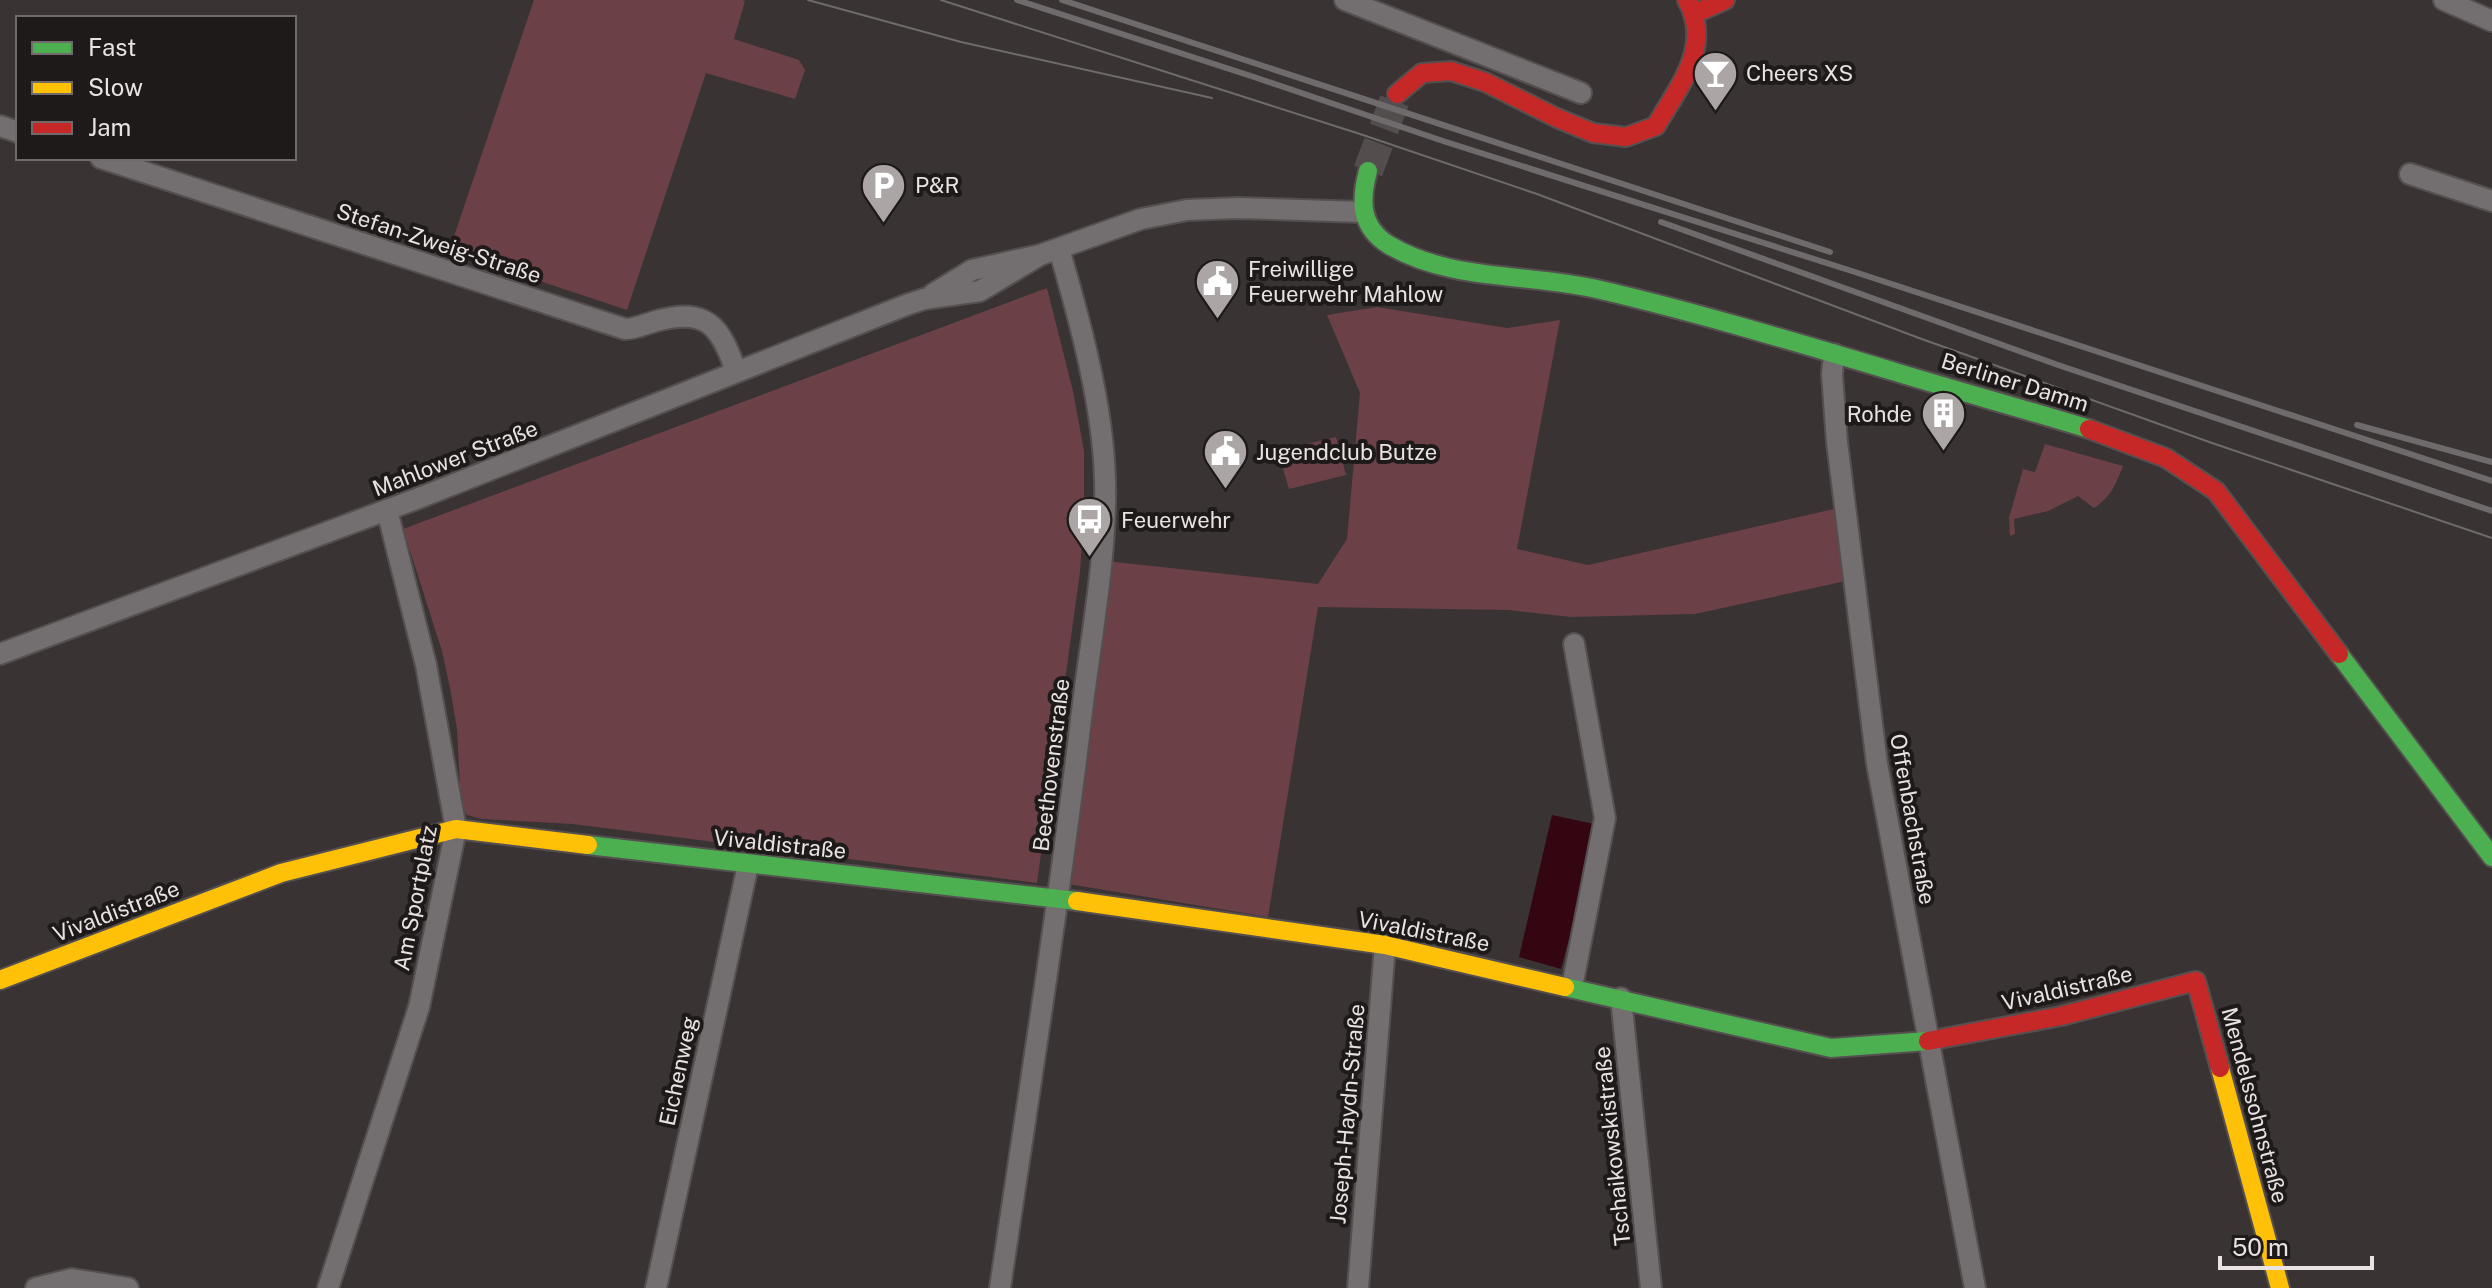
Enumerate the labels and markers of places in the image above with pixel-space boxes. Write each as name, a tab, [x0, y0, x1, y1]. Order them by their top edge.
bar icon: Cheers XS	[1691, 49, 1739, 112]
place label: Cheers XS	[1746, 60, 1853, 86]
parking icon: P&R	[860, 161, 908, 224]
place label: P&R	[915, 172, 959, 198]
place label: Freiwillige Feuerwehr Mahlow	[1248, 256, 1443, 307]
public building icon: Freiwillige Feuerwehr Mahlow	[1193, 258, 1241, 321]
building icon: Rohde	[1919, 390, 1967, 453]
place label: Rohde	[1847, 401, 1912, 427]
public building icon: Jugendclub Butze	[1201, 428, 1249, 491]
place label: Jugendclub Butze	[1256, 439, 1437, 465]
bus stop icon: Feuerwehr	[1066, 496, 1114, 559]
place label: Feuerwehr	[1121, 507, 1231, 533]

